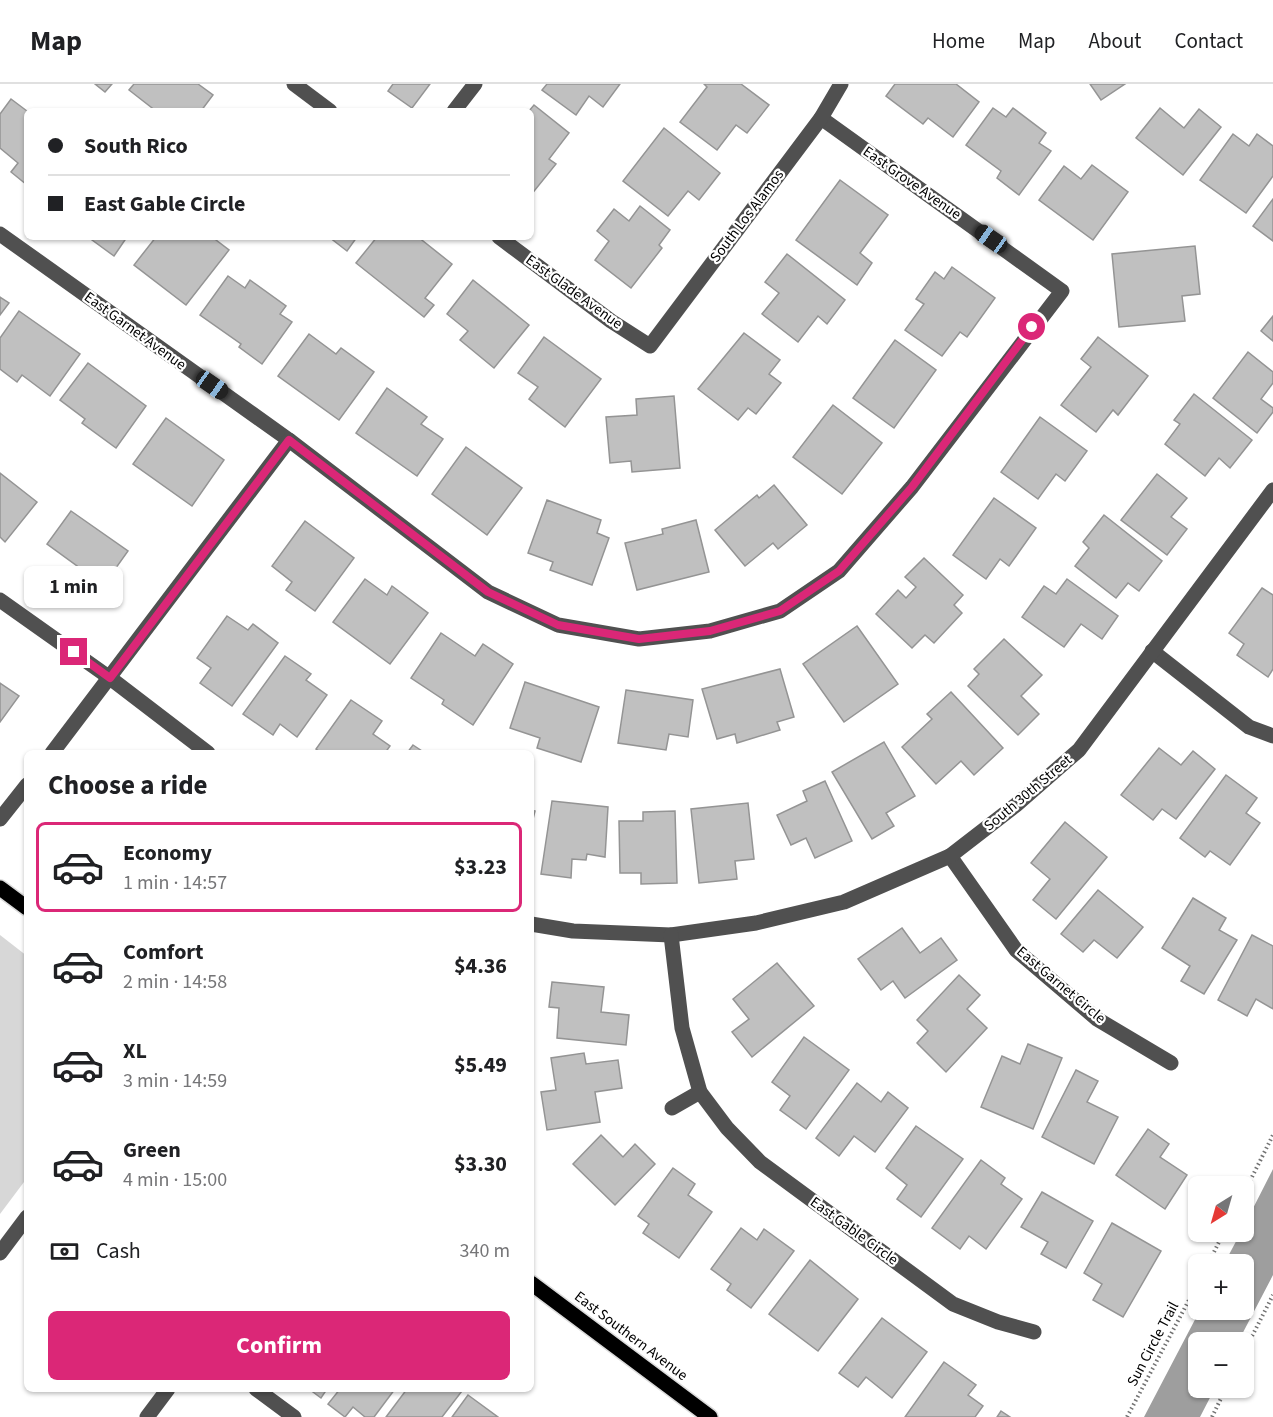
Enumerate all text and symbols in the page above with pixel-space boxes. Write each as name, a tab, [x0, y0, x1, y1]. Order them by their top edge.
text: Map	[30, 21, 82, 61]
text: Home	[932, 26, 985, 56]
text: Map	[1018, 26, 1056, 56]
text: About	[1089, 26, 1141, 56]
text: Contact	[1174, 26, 1243, 56]
text: South Rico	[84, 130, 188, 162]
street label: East Grove Avenue	[859, 141, 965, 225]
street label: South Los Alamos	[705, 165, 789, 267]
text: East Gable Circle	[84, 188, 246, 220]
car	[971, 221, 1011, 257]
street label: East Glade Avenue	[521, 250, 627, 334]
street label: East Garnet Avenue	[80, 287, 190, 375]
route start	[1018, 313, 1045, 340]
car	[192, 367, 232, 403]
callout: 1 min	[25, 565, 124, 607]
text: 1 min	[49, 573, 98, 601]
route end	[60, 638, 87, 665]
street label: South 30th Street	[979, 750, 1077, 836]
text: Choose a ride	[48, 766, 208, 805]
text: Economy	[123, 837, 212, 869]
icon: car	[51, 840, 105, 894]
text: $3.23	[454, 851, 507, 883]
text: 1 min · 14:57	[123, 869, 227, 897]
text: Comfort	[123, 936, 204, 968]
icon: car	[51, 939, 105, 993]
street label: East Garnet Circle	[1012, 941, 1110, 1029]
text: $4.36	[454, 950, 507, 982]
text: 2 min · 14:58	[123, 968, 227, 996]
text: XL	[123, 1035, 147, 1067]
icon: car	[51, 1038, 105, 1092]
text: $5.49	[454, 1049, 507, 1081]
text: 3 min · 14:59	[123, 1067, 227, 1095]
text: Green	[123, 1134, 181, 1166]
icon: car	[51, 1137, 105, 1191]
text: $3.30	[454, 1148, 507, 1180]
text: 4 min · 15:00	[123, 1166, 227, 1194]
north arrow	[1188, 1176, 1254, 1242]
map controls	[1188, 1176, 1254, 1398]
street label: East Gable Circle	[806, 1192, 902, 1270]
icon: cash	[48, 1235, 81, 1268]
text: Cash	[96, 1235, 141, 1267]
text: 340 m	[460, 1237, 510, 1265]
button: +	[1188, 1254, 1254, 1320]
street label: East Southern Avenue	[570, 1286, 692, 1386]
street label: Sun Circle Trail	[1122, 1298, 1184, 1390]
button: Confirm	[48, 1311, 510, 1380]
button: −	[1188, 1332, 1254, 1398]

